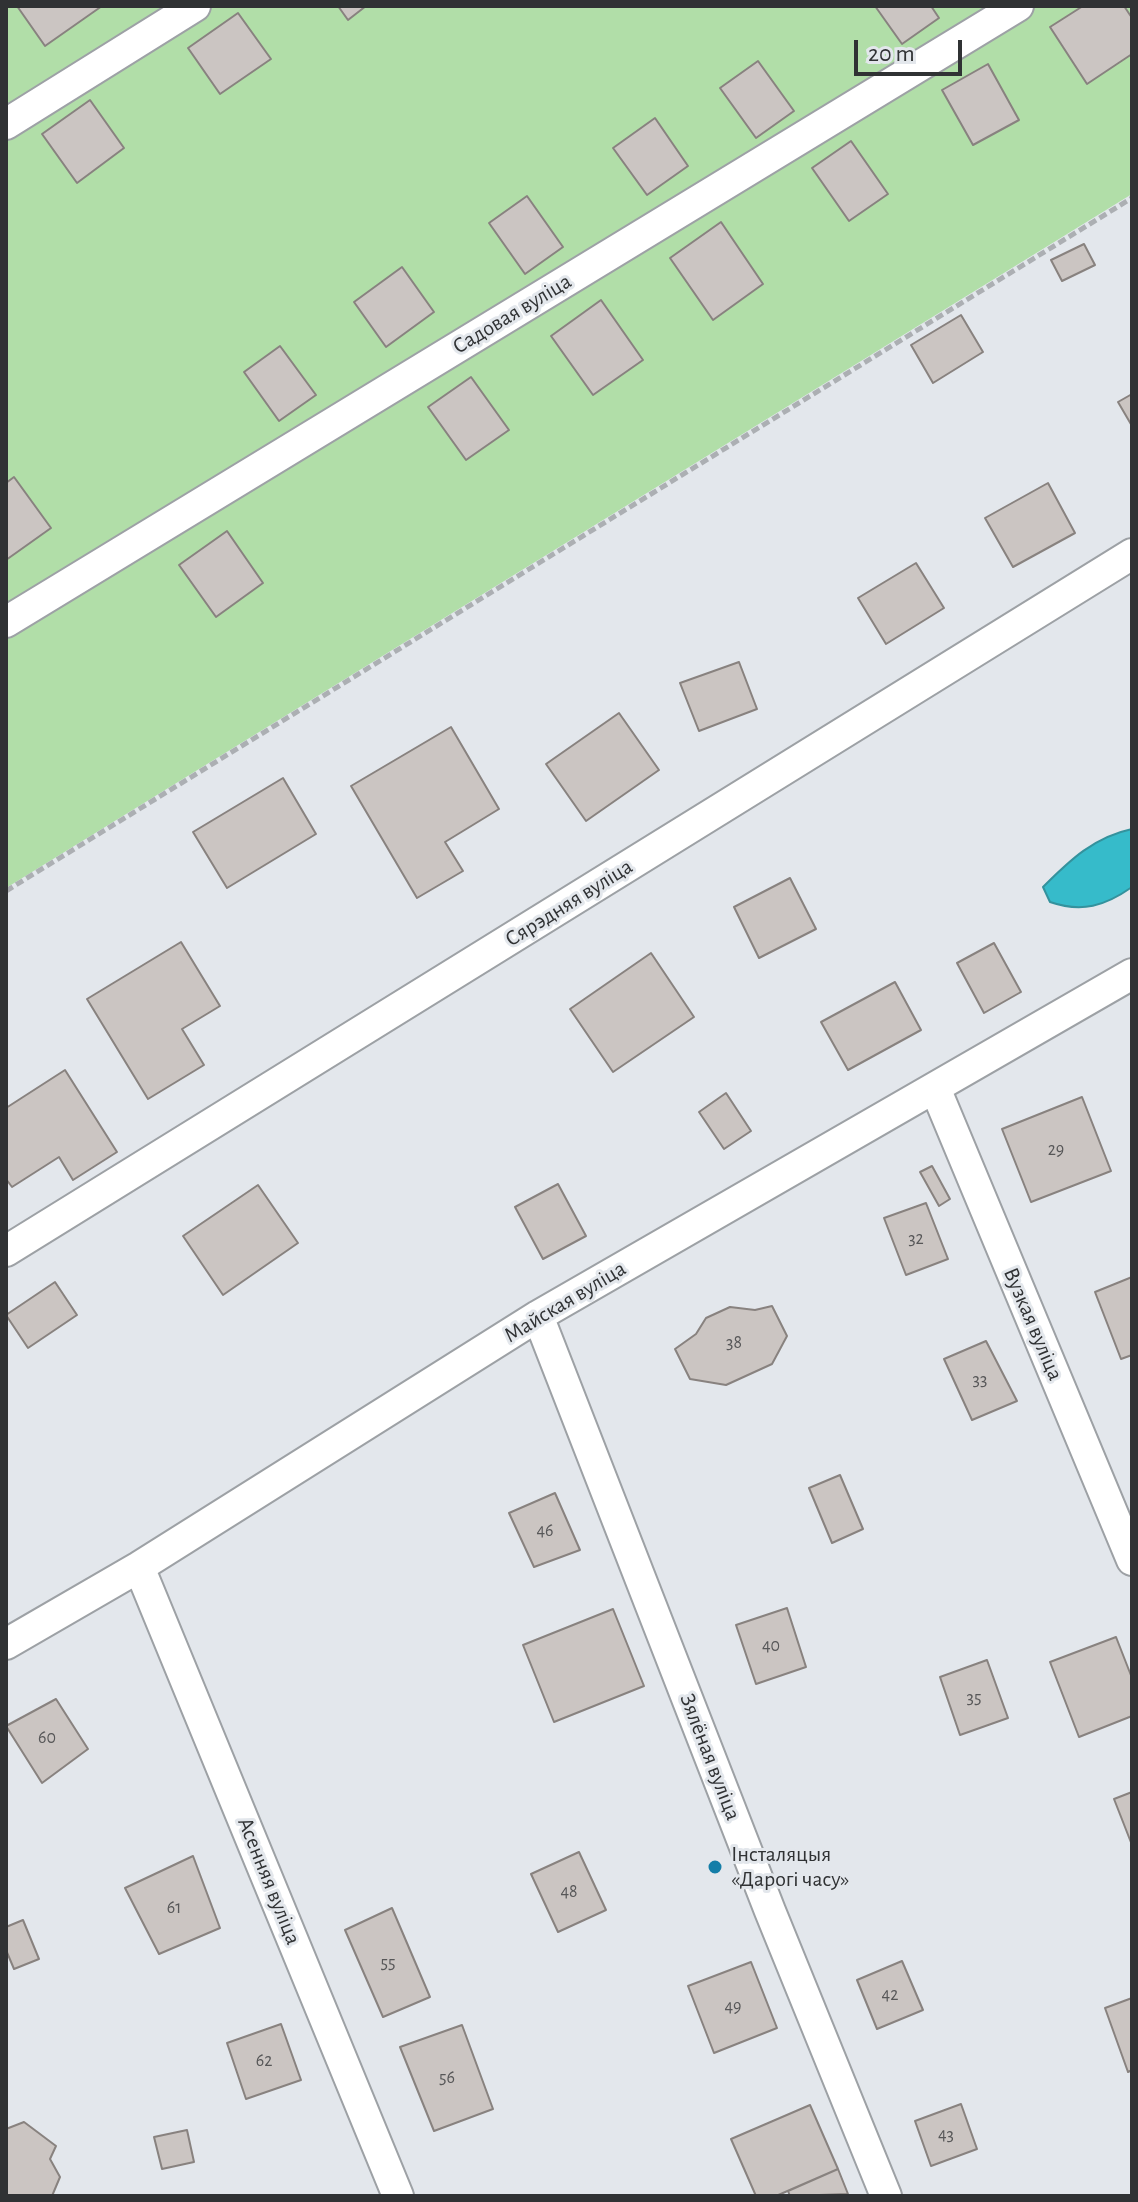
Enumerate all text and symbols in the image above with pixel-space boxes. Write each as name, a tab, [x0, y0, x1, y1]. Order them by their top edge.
scale bar	[858, 24, 966, 74]
text: 20 m	[868, 42, 915, 66]
street label: Садовая вуліца	[448, 268, 576, 360]
street label: Сярэдняя вуліца	[500, 853, 638, 953]
house number: 29	[1048, 1139, 1064, 1161]
house number: 32	[908, 1228, 924, 1250]
street label: Майская вуліца	[499, 1255, 631, 1349]
street label: Вузкая вуліца	[997, 1264, 1069, 1384]
house number: 38	[726, 1332, 742, 1354]
house number: 33	[973, 1369, 987, 1391]
house number: 46	[536, 1520, 554, 1542]
house number: 40	[762, 1635, 780, 1657]
house number: 35	[967, 1687, 981, 1709]
street label: Зялёная вуліца	[674, 1690, 746, 1824]
house number: 60	[38, 1727, 56, 1749]
street label: Асенняя вуліца	[232, 1814, 306, 1948]
place label: Інсталяцыя «Дарогі часу»	[731, 1841, 849, 1892]
marker: Інсталяцыя «Дарогі часу»	[706, 1858, 724, 1876]
house number: 48	[560, 1881, 578, 1903]
house number: 61	[167, 1897, 181, 1919]
house number: 55	[380, 1952, 396, 1974]
house number: 42	[882, 1984, 898, 2006]
house number: 49	[724, 1996, 742, 2018]
house number: 62	[256, 2050, 272, 2072]
house number: 56	[439, 2067, 455, 2089]
house number: 43	[938, 2124, 954, 2146]

